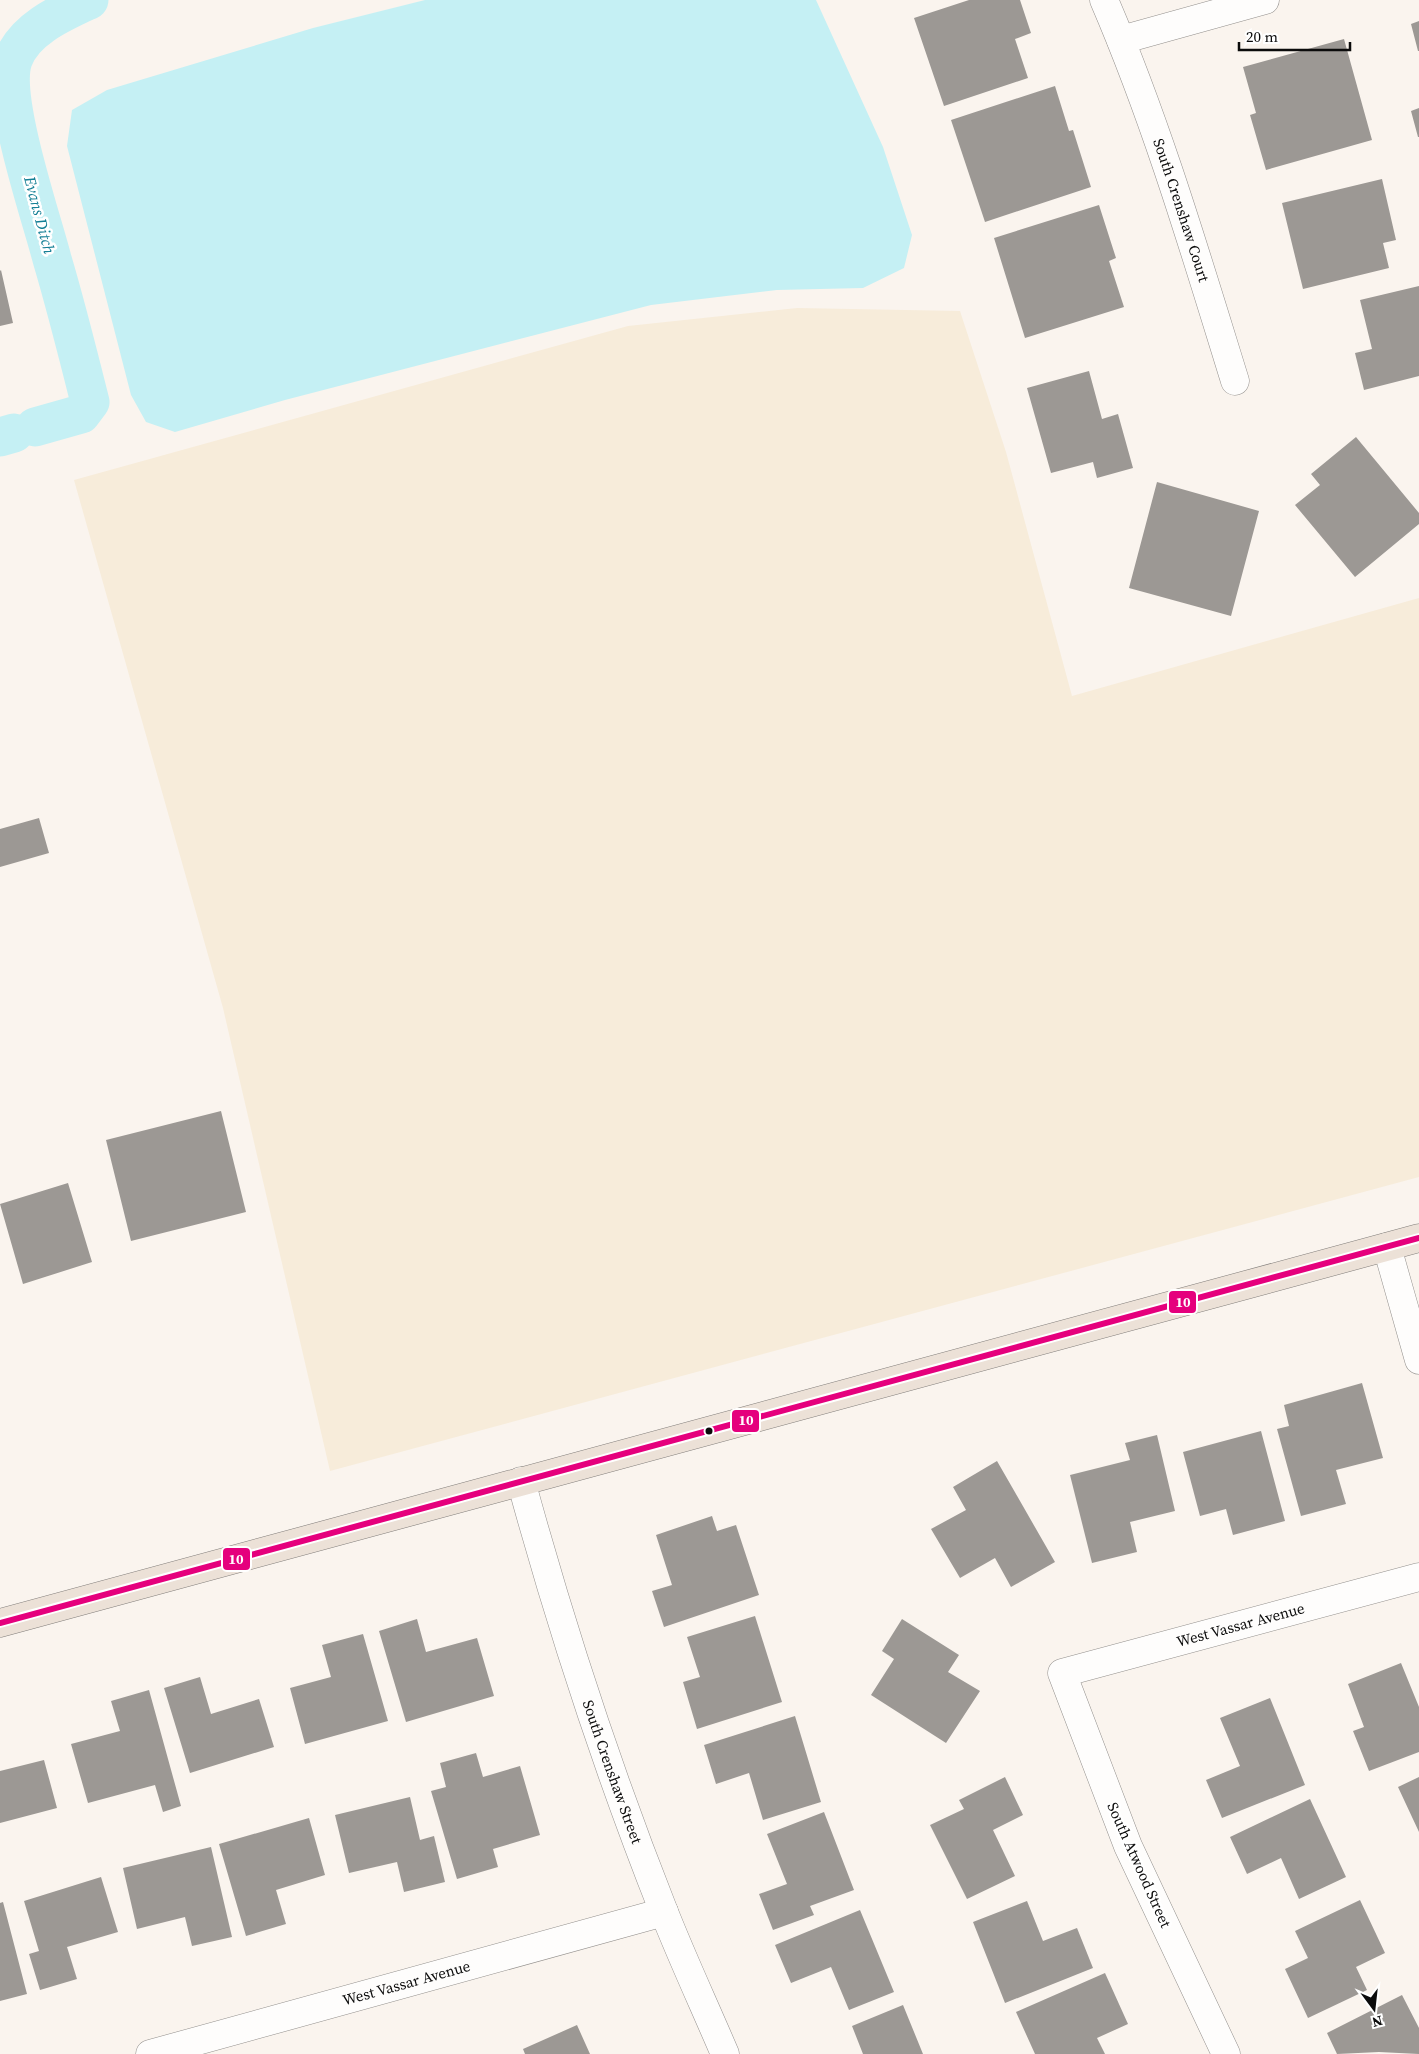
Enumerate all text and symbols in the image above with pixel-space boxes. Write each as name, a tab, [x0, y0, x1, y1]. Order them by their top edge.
scale bar	[1239, 20, 1350, 52]
text: 20 m	[1246, 26, 1278, 47]
street label: South Crenshaw Court	[1148, 135, 1215, 285]
water label: Evans Ditch	[19, 173, 61, 257]
line badge: 10	[1168, 1290, 1197, 1314]
text: 10	[1175, 1292, 1191, 1312]
line badge: 10	[731, 1409, 760, 1433]
text: 10	[738, 1410, 754, 1430]
unlabelled marker	[704, 1426, 714, 1436]
line badge: 10	[222, 1547, 251, 1571]
text: 10	[228, 1549, 244, 1569]
street label: West Vassar Avenue	[1174, 1597, 1307, 1652]
street label: South Crenshaw Street	[578, 1697, 648, 1847]
street label: South Atwood Street	[1102, 1799, 1177, 1931]
street label: West Vassar Avenue	[340, 1955, 473, 2010]
north arrow	[1349, 1984, 1399, 2034]
text: N	[1370, 2011, 1385, 2033]

